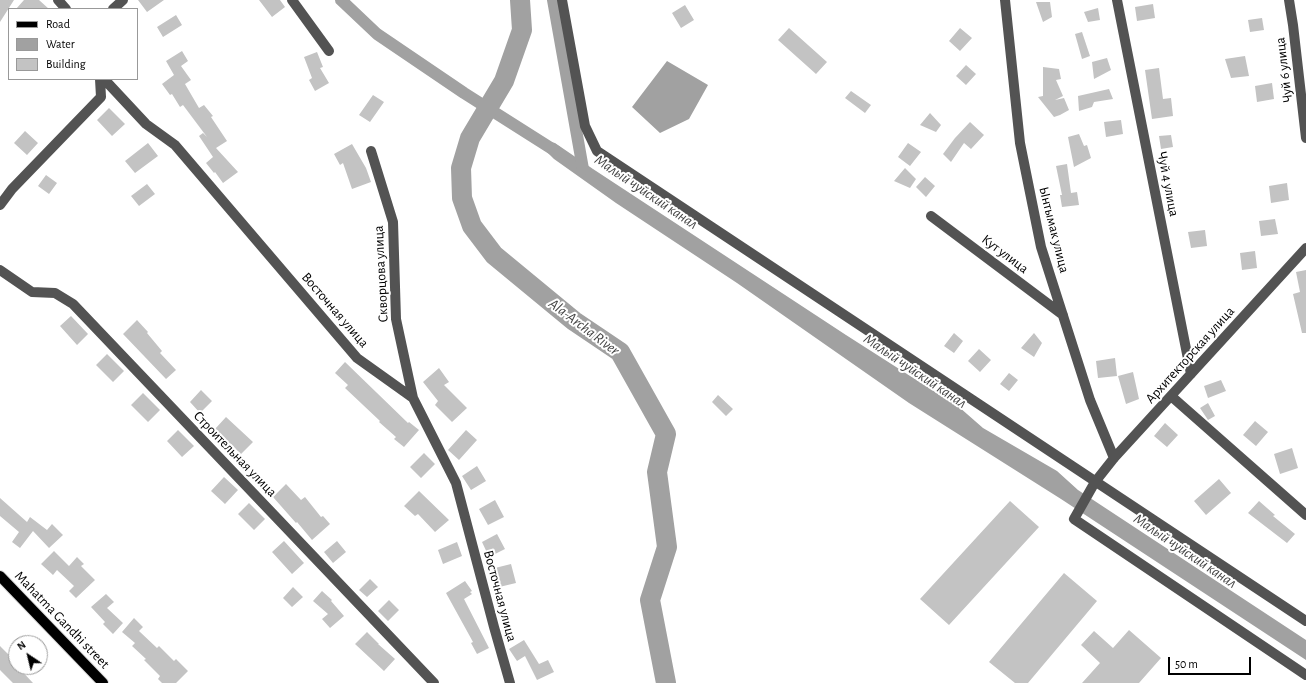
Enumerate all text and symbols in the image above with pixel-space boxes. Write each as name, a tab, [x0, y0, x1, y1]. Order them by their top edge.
legend	[8, 8, 138, 80]
text: Road	[46, 18, 70, 30]
street label: Чуй 6 улица	[1272, 36, 1296, 104]
text: Water	[46, 38, 75, 50]
text: Building	[46, 58, 86, 70]
street label: Чуй 4 улица	[1153, 150, 1183, 218]
water label: Малый чуйский канал	[591, 151, 701, 233]
street label: Ынтымак улица	[1035, 185, 1073, 275]
street label: Скворцова улица	[370, 225, 392, 323]
street label: Кут улица	[978, 231, 1032, 277]
street label: Восточная улица	[298, 269, 372, 351]
water label: Ala-Archa River	[545, 295, 623, 359]
street label: Архитекторская улица	[1142, 303, 1238, 407]
water label: Малый чуйский канал	[860, 330, 970, 412]
street label: Строительная улица	[190, 408, 280, 500]
water label: Малый чуйский канал	[1130, 510, 1240, 592]
street label: Восточная улица	[480, 548, 520, 644]
street label: Mahatma Gandhi street	[11, 568, 113, 672]
north arrow	[8, 635, 48, 675]
text: N	[15, 639, 28, 652]
scale bar	[1170, 649, 1253, 675]
text: 50 m	[1175, 658, 1198, 670]

